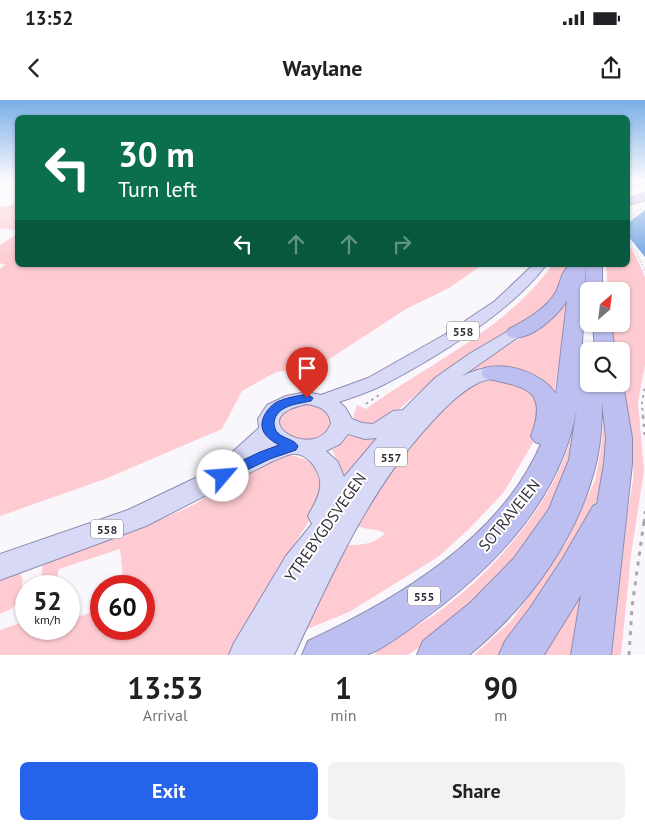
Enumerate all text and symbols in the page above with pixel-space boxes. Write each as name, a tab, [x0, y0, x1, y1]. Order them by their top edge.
text: 13:52	[25, 6, 73, 30]
icon: back	[20, 54, 48, 82]
text: Waylane	[283, 54, 362, 82]
icon: share	[597, 54, 625, 82]
text: 30 m	[118, 131, 195, 177]
icon: left	[35, 135, 100, 200]
text: Turn left	[118, 175, 197, 203]
icon: left	[229, 230, 257, 258]
icon: ahead	[282, 230, 310, 258]
icon: ahead	[335, 230, 363, 258]
icon: right	[388, 230, 416, 258]
north arrow	[580, 282, 630, 332]
map controls	[580, 282, 630, 392]
road number: 558	[447, 322, 479, 340]
button: search	[580, 342, 630, 392]
pin	[286, 347, 328, 398]
icon: arrive	[293, 354, 321, 382]
road number: 557	[375, 448, 407, 467]
position arrow	[196, 449, 248, 501]
street label: YTREBYGDSVEGEN	[280, 468, 370, 586]
street label: SOTRAVEIEN	[474, 475, 544, 555]
road number: 558	[91, 519, 123, 538]
speed limit sign: 60	[90, 575, 155, 640]
text: 52	[33, 585, 62, 617]
road number: 555	[408, 586, 440, 606]
text: km/h	[34, 612, 61, 627]
text: 13:53	[127, 668, 203, 707]
text: 1	[335, 668, 352, 707]
text: 90	[484, 668, 518, 707]
text: Arrival	[143, 705, 188, 725]
text: min	[331, 705, 357, 725]
text: m	[494, 705, 507, 725]
button: Exit	[20, 762, 318, 820]
button: Share	[328, 762, 625, 820]

